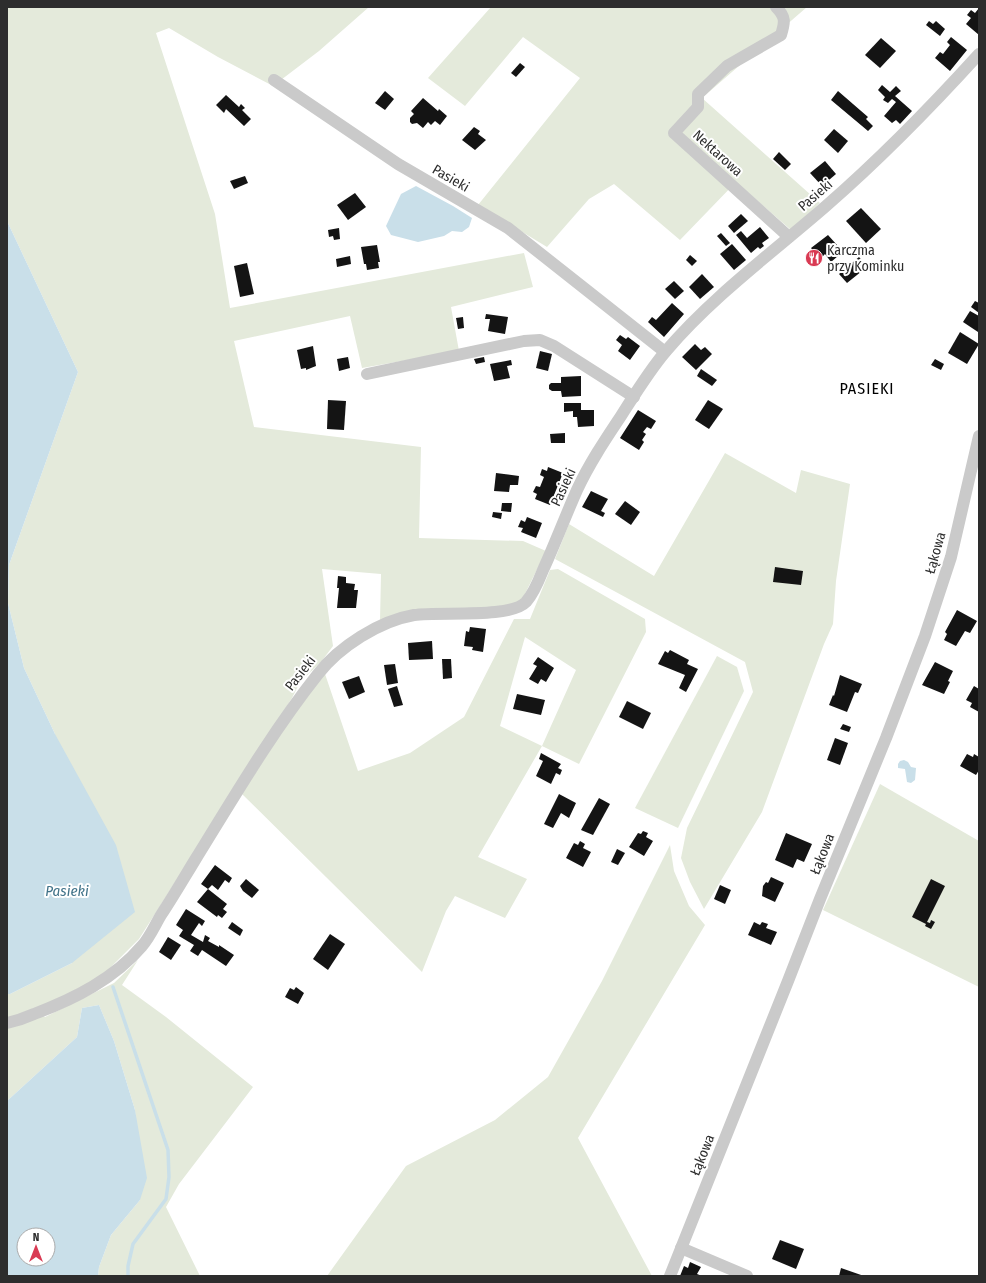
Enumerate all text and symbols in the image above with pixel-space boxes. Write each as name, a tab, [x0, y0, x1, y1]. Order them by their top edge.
street label: Nektarowa	[689, 127, 746, 180]
street label: Pasieki	[429, 161, 472, 196]
street label: Pasieki	[795, 176, 836, 215]
place label: Karczma przy Kominku	[827, 242, 904, 275]
restaurant icon: Karczma przy Kominku	[804, 248, 824, 268]
district label: PASIEKI	[839, 379, 895, 398]
street label: Pasieki	[547, 466, 580, 509]
street label: Łąkowa	[921, 530, 950, 576]
street label: Pasieki	[281, 652, 319, 694]
street label: Łąkowa	[807, 831, 838, 877]
water label: Pasieki	[45, 882, 89, 900]
street label: Łąkowa	[687, 1132, 718, 1178]
north arrow	[16, 1227, 56, 1267]
text: N	[33, 1231, 39, 1244]

